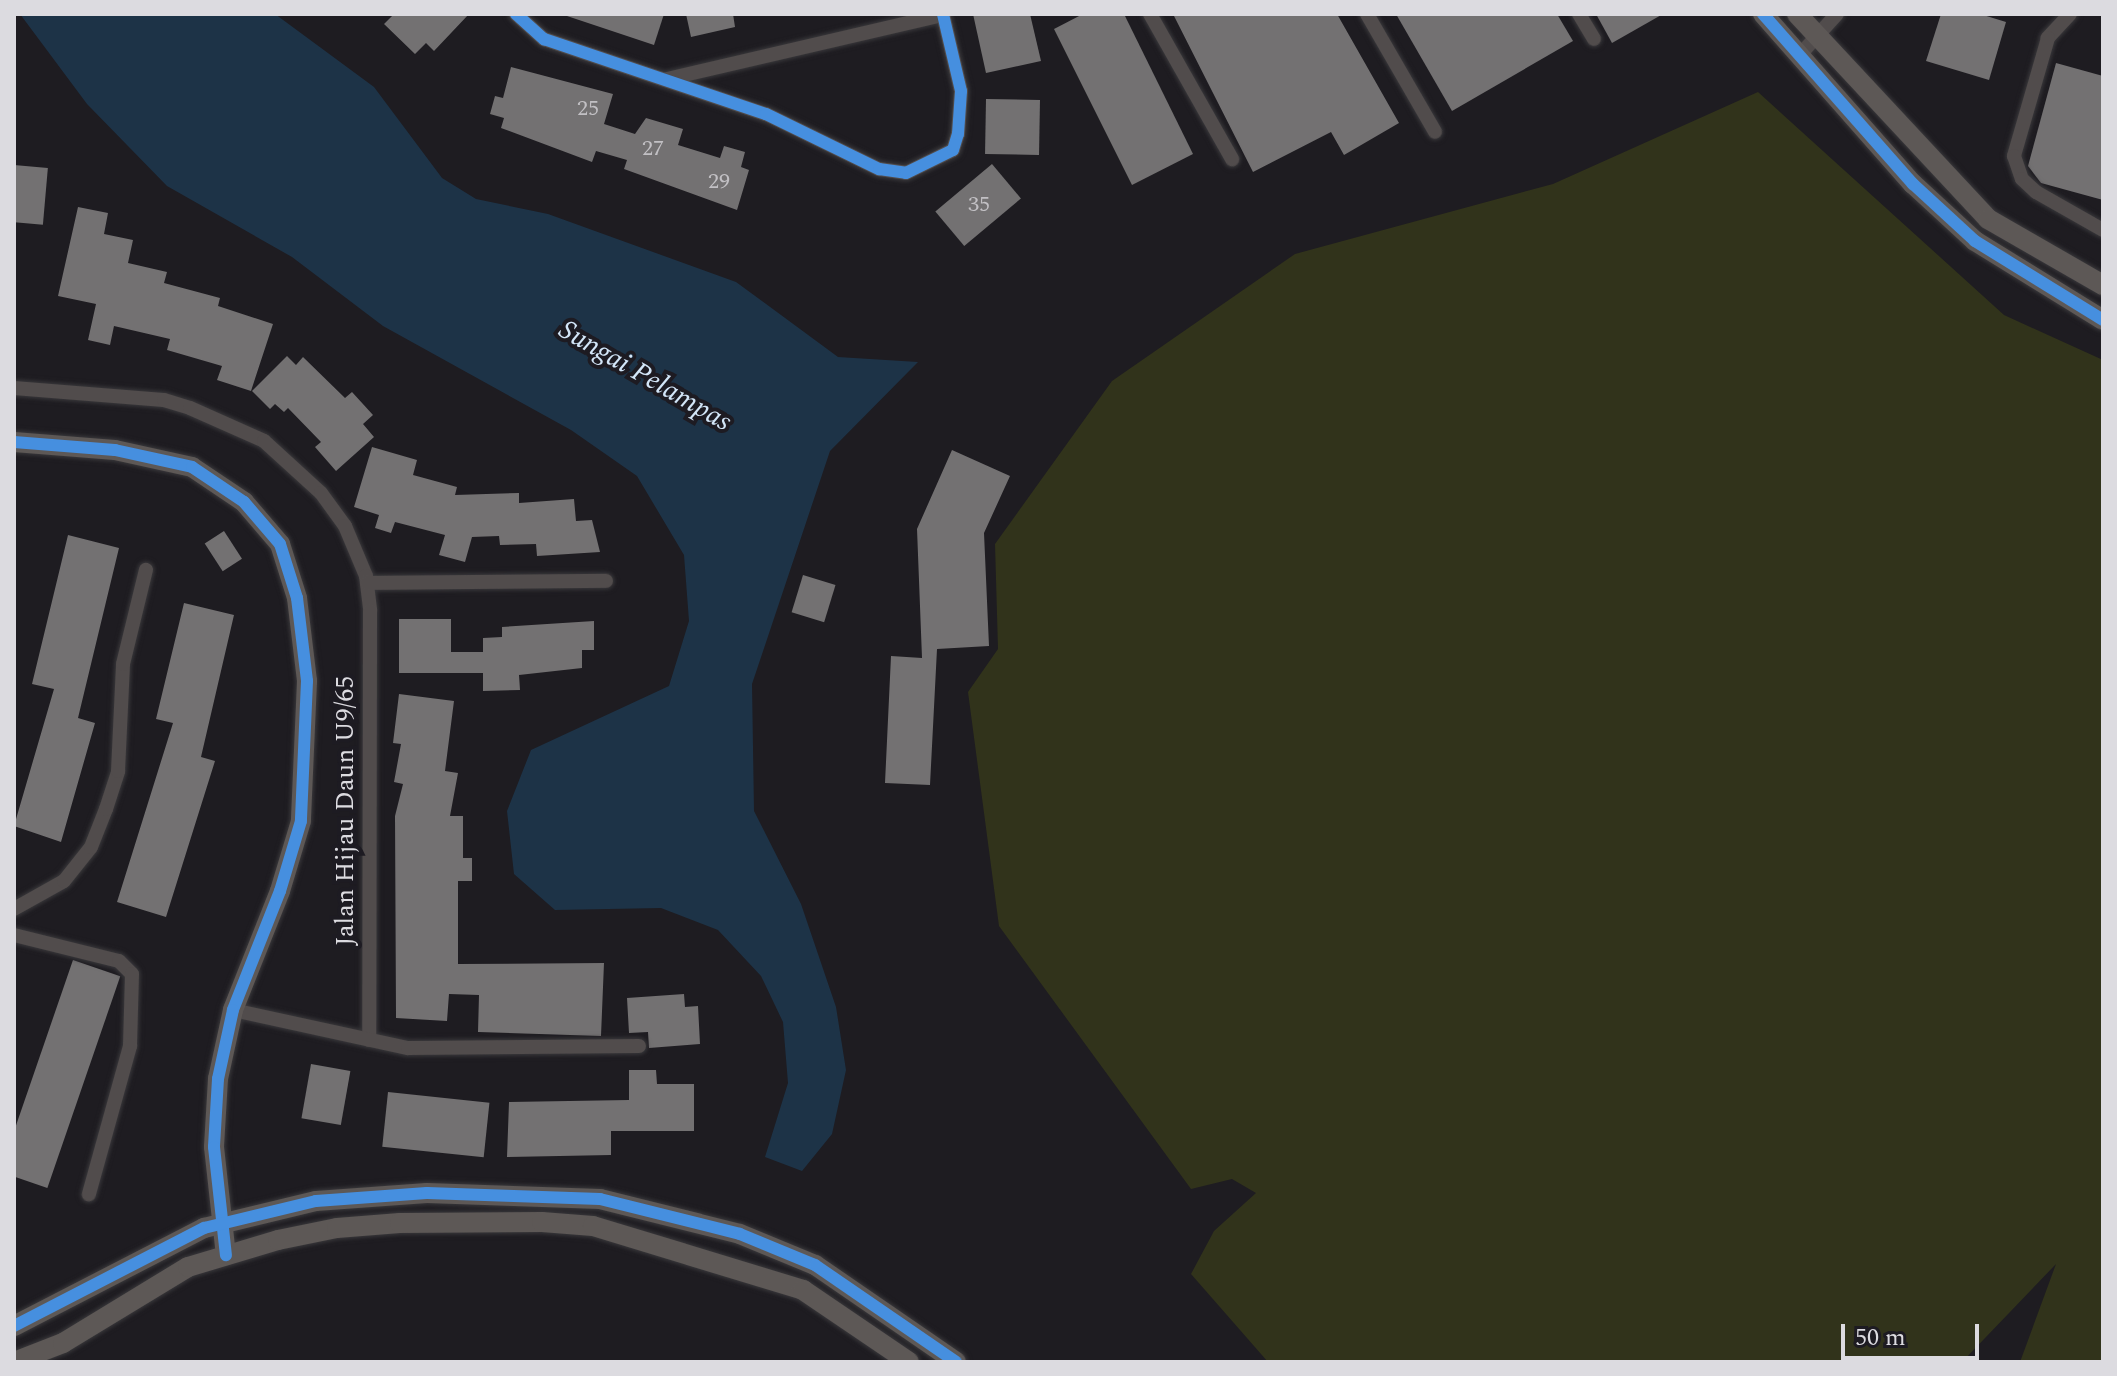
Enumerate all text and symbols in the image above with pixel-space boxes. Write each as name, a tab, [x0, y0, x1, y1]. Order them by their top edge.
house number: 25	[577, 96, 599, 122]
house number: 27	[642, 136, 664, 162]
house number: 29	[708, 169, 730, 195]
house number: 35	[968, 192, 990, 218]
water label: Sungai Pelampas	[553, 313, 737, 439]
street label: Jalan Hijau Daun U9/65	[330, 676, 362, 946]
scale bar	[1845, 1308, 1983, 1358]
text: 50 m	[1855, 1320, 1906, 1356]

